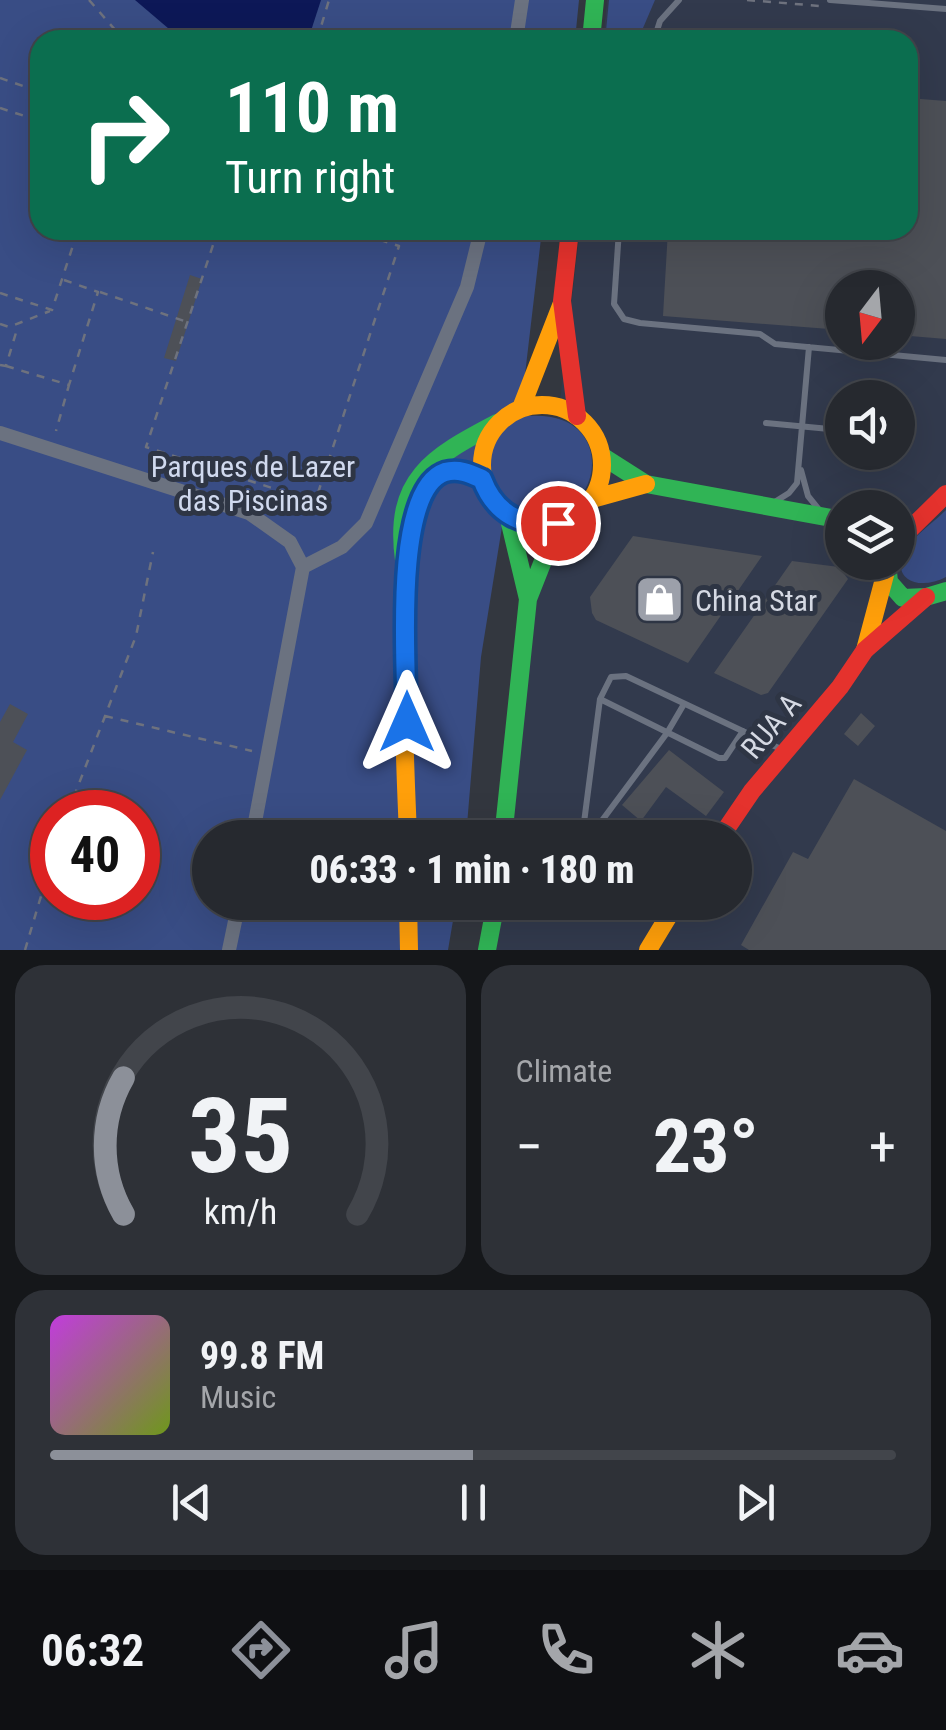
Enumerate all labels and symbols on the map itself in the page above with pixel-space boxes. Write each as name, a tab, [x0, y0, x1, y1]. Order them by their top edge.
north arrow	[825, 270, 915, 360]
park label: Parques de Lazer das Piscinas	[151, 449, 355, 518]
pin	[516, 481, 601, 566]
shop icon: China Star	[634, 574, 686, 626]
place label: China Star	[695, 583, 817, 618]
position arrow	[355, 670, 459, 774]
street label: RUA A	[734, 686, 808, 766]
speed limit sign: 40	[30, 790, 160, 920]

